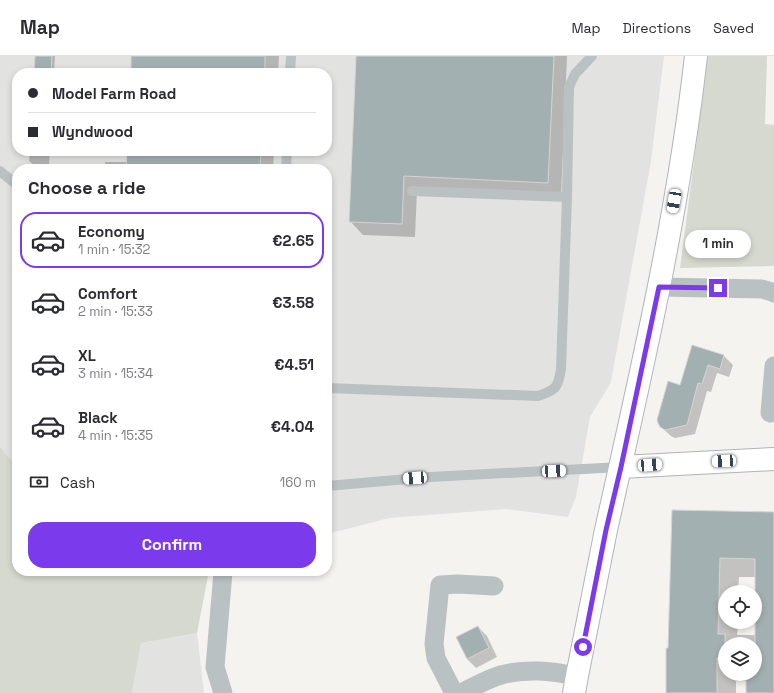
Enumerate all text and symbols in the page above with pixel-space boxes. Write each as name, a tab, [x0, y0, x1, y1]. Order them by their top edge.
text: Map	[20, 15, 60, 40]
text: Map	[571, 19, 601, 37]
text: Directions	[623, 19, 691, 37]
text: Saved	[713, 19, 754, 37]
text: Model Farm Road	[52, 84, 176, 103]
text: Wyndwood	[52, 122, 133, 141]
text: Choose a ride	[28, 176, 146, 199]
car	[666, 188, 682, 214]
icon: car	[30, 222, 66, 258]
text: Economy	[78, 222, 145, 241]
callout: 1 min	[685, 230, 751, 258]
text: €2.65	[272, 231, 314, 250]
text: 1 min	[702, 235, 734, 252]
text: 1 min · 15:32	[78, 241, 150, 258]
route end	[709, 279, 727, 297]
icon: car	[30, 284, 66, 320]
text: Comfort	[78, 284, 138, 303]
text: €3.58	[272, 293, 314, 312]
text: 2 min · 15:33	[78, 303, 153, 320]
icon: car	[30, 346, 66, 382]
text: XL	[78, 346, 96, 365]
text: €4.51	[274, 355, 314, 374]
text: 3 min · 15:34	[78, 365, 153, 382]
icon: car	[30, 408, 66, 444]
text: Black	[78, 408, 118, 427]
text: €4.04	[271, 417, 314, 436]
text: 4 min · 15:35	[78, 427, 153, 444]
car	[712, 454, 736, 468]
car	[638, 458, 662, 472]
car	[542, 464, 566, 478]
icon: cash	[28, 471, 50, 493]
car	[403, 471, 427, 485]
text: Cash	[60, 473, 95, 492]
text: 160 m	[280, 474, 316, 491]
button: Confirm	[28, 522, 316, 568]
map controls	[718, 585, 762, 681]
button: locate	[718, 585, 762, 629]
button: layers	[718, 637, 762, 681]
route start	[574, 638, 592, 656]

